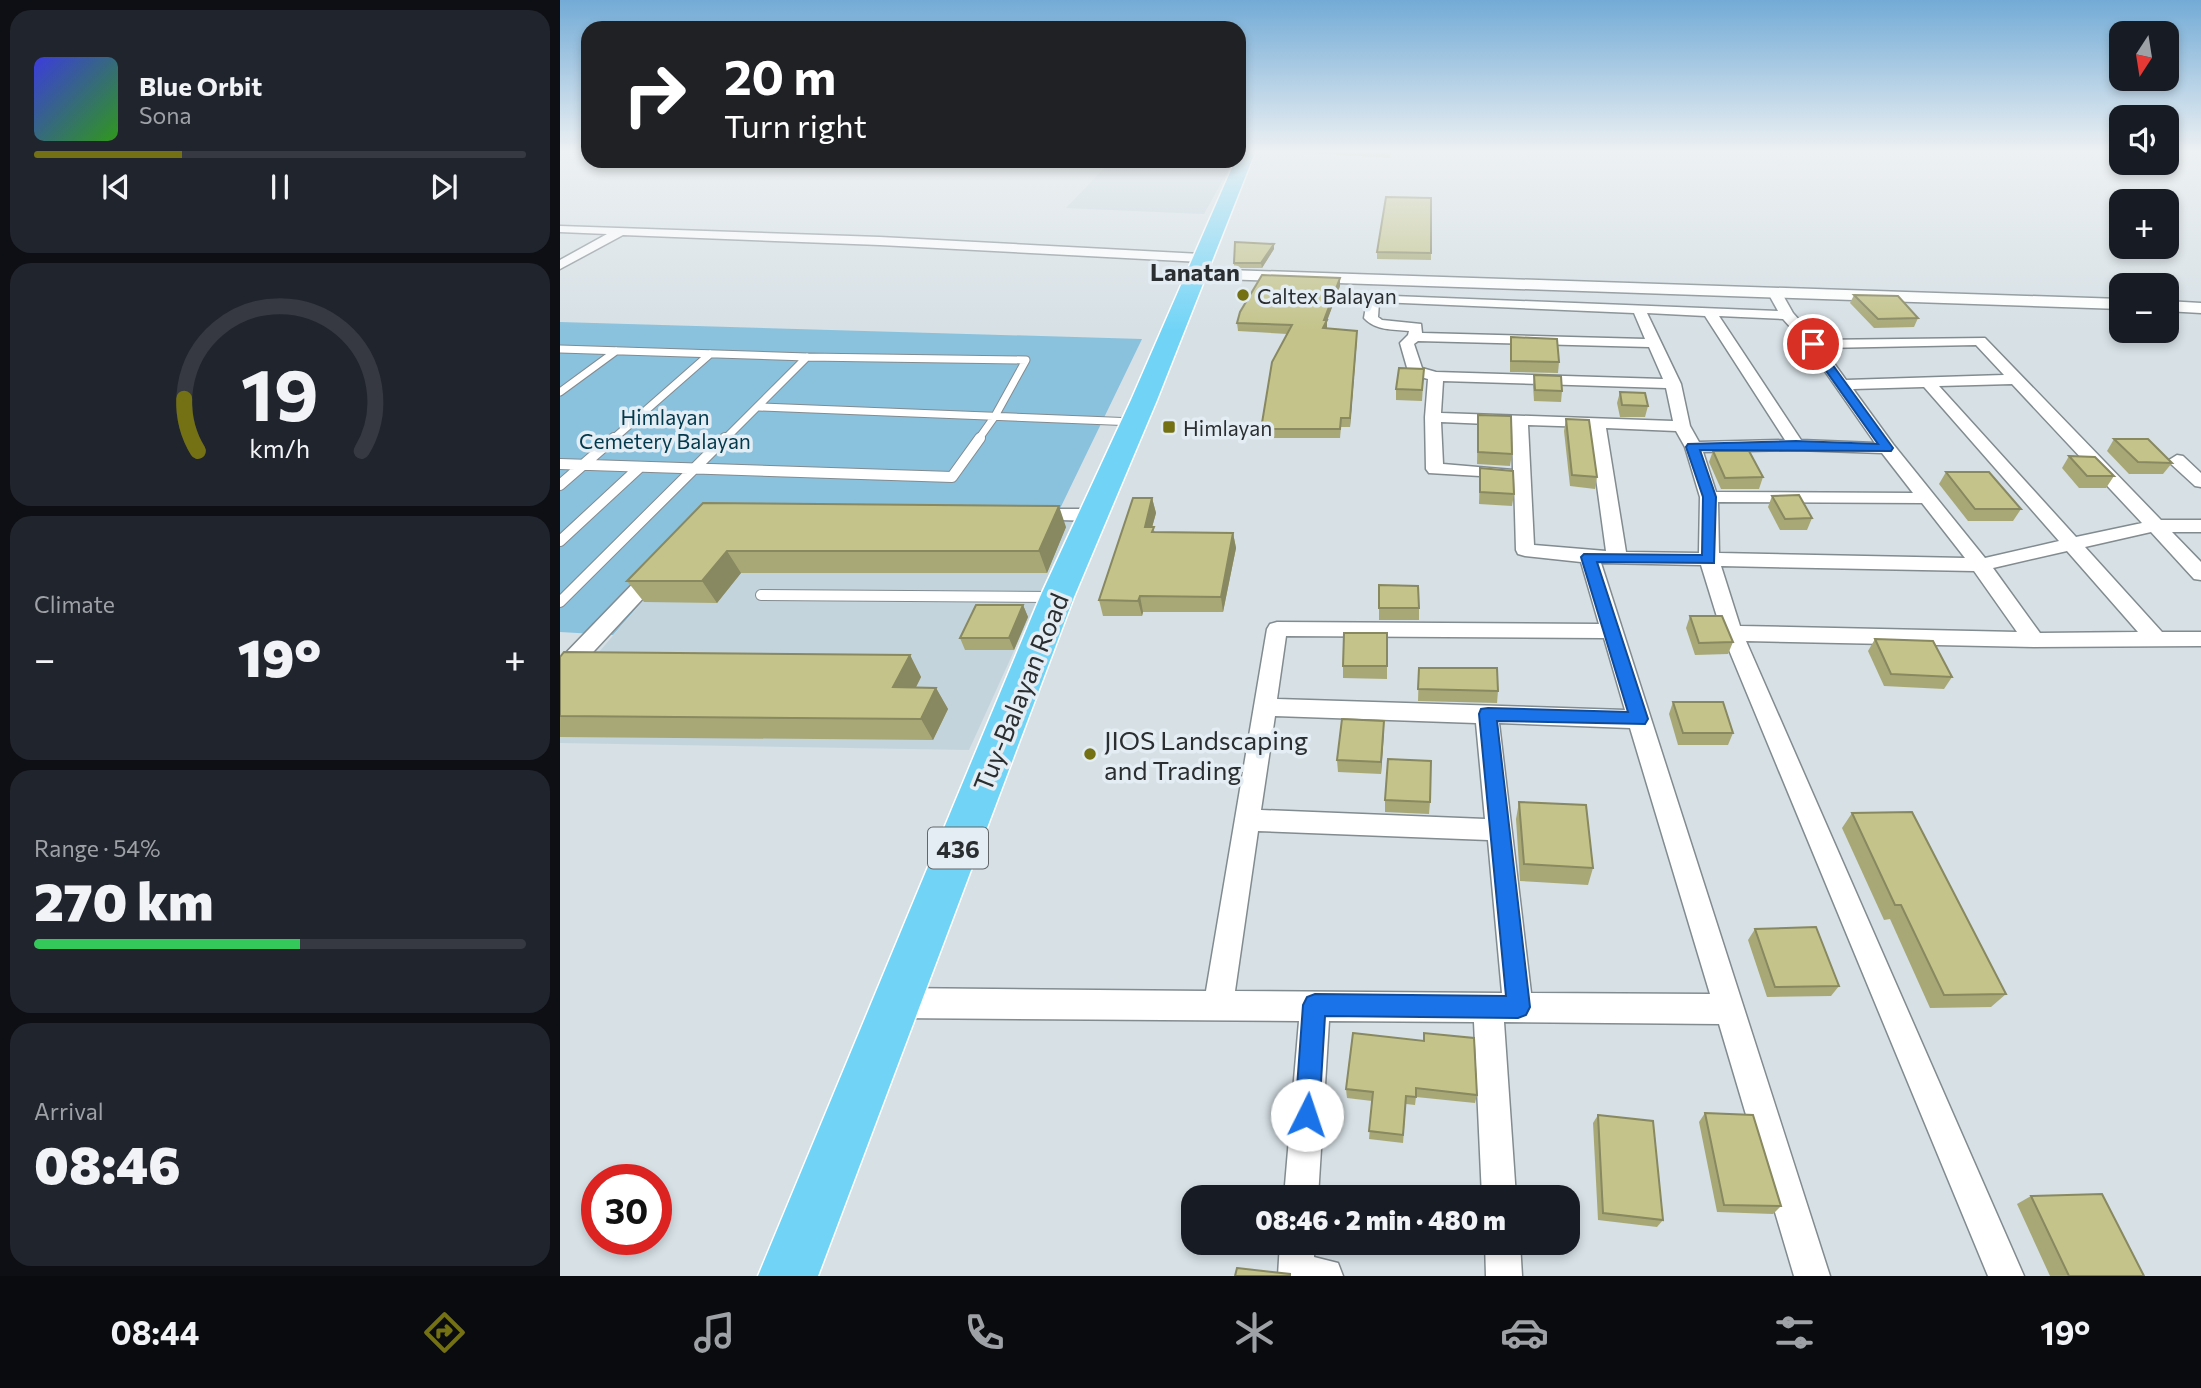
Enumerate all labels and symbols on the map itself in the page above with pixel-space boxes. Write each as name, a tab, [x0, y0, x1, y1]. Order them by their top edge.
north arrow	[2109, 21, 2179, 91]
district label: Lanatan	[1150, 257, 1240, 286]
place label: Caltex Balayan	[1257, 283, 1397, 308]
marker: Caltex Balayan	[1235, 287, 1251, 303]
pin	[1783, 314, 1843, 374]
park label: Himlayan Cemetery Balayan	[579, 404, 751, 453]
place label: Himlayan	[1183, 415, 1272, 440]
marker: Himlayan	[1161, 419, 1177, 435]
street label: Tuy-Balayan Road	[966, 588, 1074, 796]
place label: JIOS Landscaping and Trading	[1104, 724, 1308, 785]
marker: JIOS Landscaping and Trading	[1082, 746, 1098, 762]
road number: 436	[928, 828, 988, 868]
position arrow	[1270, 1078, 1344, 1152]
speed limit sign: 30	[581, 1164, 672, 1255]

